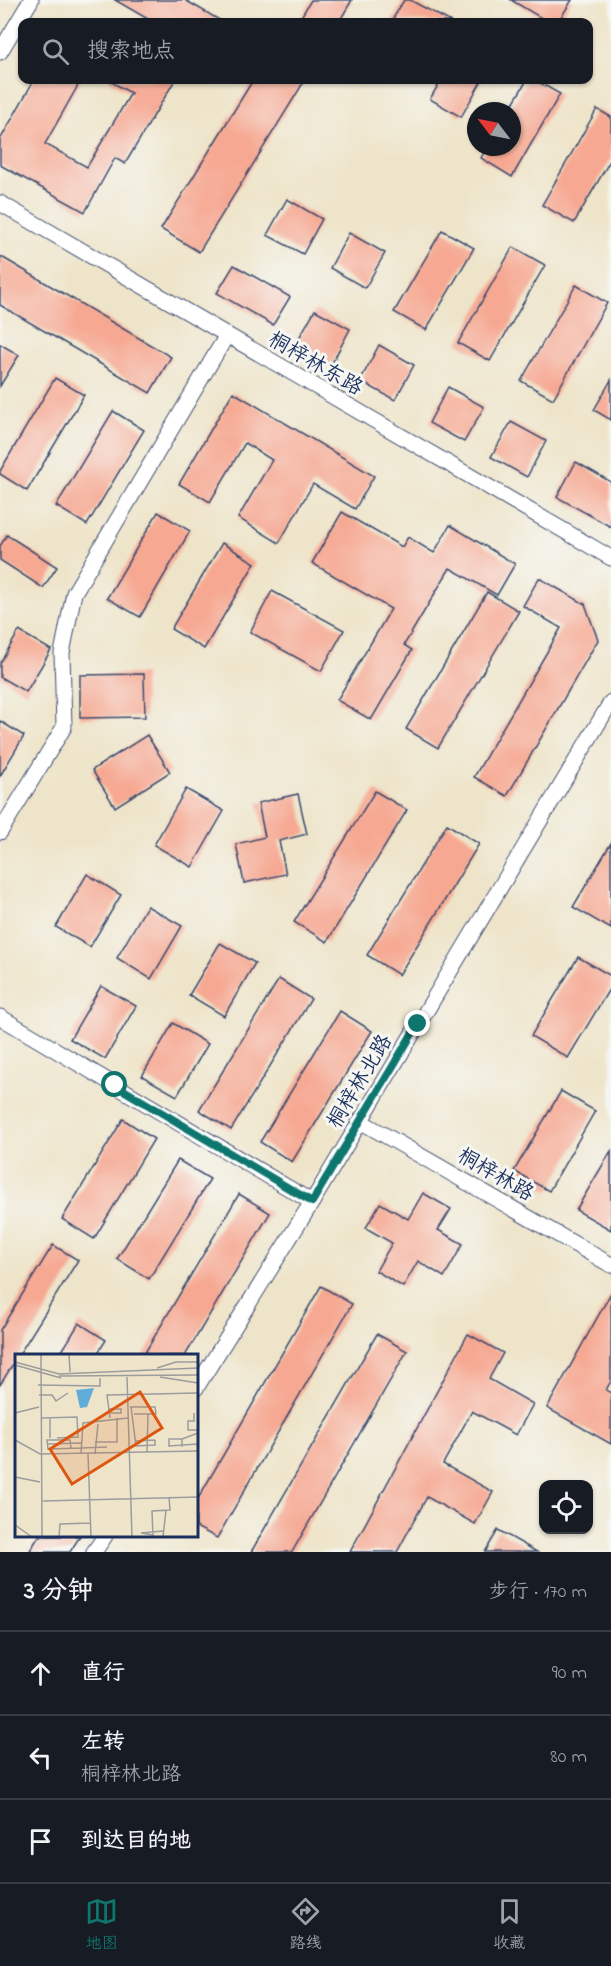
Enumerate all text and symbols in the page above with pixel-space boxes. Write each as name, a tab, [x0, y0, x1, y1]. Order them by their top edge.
search box	[18, 18, 593, 84]
icon: search	[39, 35, 72, 68]
text: 搜索地点	[87, 36, 175, 68]
north arrow	[467, 102, 521, 156]
street label: 桐梓林东路	[262, 325, 368, 404]
route end	[404, 1010, 430, 1036]
street label: 桐梓林北路	[321, 1029, 401, 1135]
route start	[101, 1071, 127, 1097]
street label: 桐梓林路	[451, 1142, 539, 1210]
inset map	[15, 1354, 198, 1537]
map controls	[539, 1480, 593, 1534]
button: locate	[539, 1480, 593, 1534]
text: 3 分钟	[24, 1573, 93, 1611]
text: 步行 · 170 m	[489, 1578, 587, 1607]
icon: ahead	[24, 1657, 57, 1690]
text: 直行	[81, 1658, 125, 1690]
text: 90 m	[552, 1659, 587, 1688]
text: 左转	[81, 1727, 125, 1759]
icon: left	[24, 1741, 57, 1774]
text: 80 m	[550, 1743, 587, 1772]
text: 桐梓林北路	[81, 1761, 181, 1790]
icon: arrive	[24, 1825, 57, 1858]
text: 到达目的地	[81, 1826, 191, 1858]
tab: 地图	[85, 1895, 118, 1956]
tab: 路线	[289, 1895, 322, 1956]
tab: 收藏	[493, 1895, 526, 1956]

